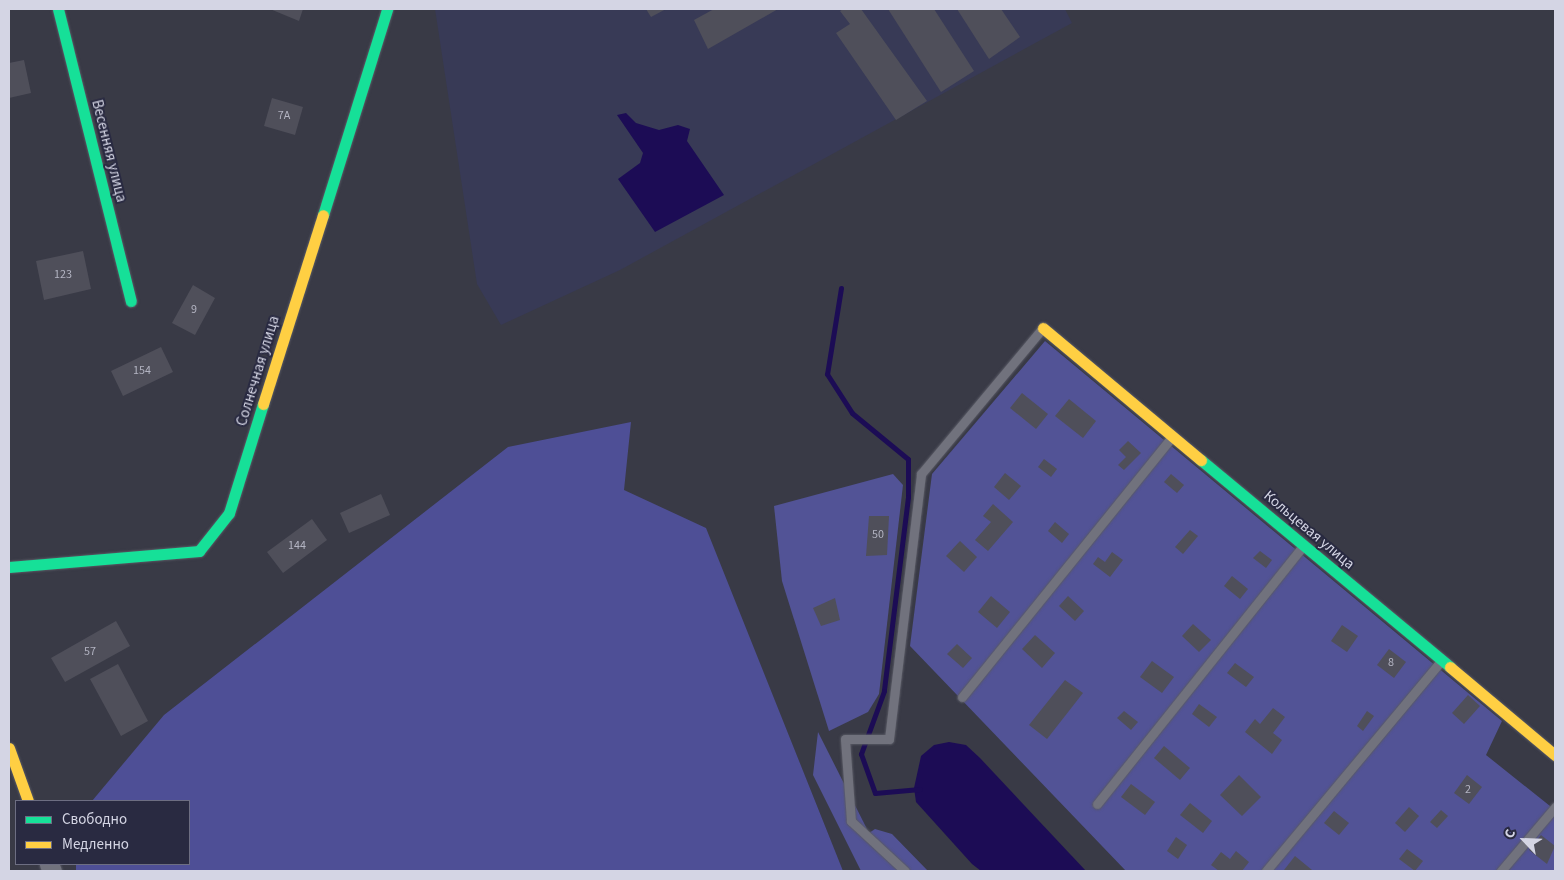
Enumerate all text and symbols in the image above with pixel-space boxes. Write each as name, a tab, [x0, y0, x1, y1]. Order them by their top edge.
street label: Весенняя улица	[88, 98, 130, 204]
house number: 7А	[278, 109, 290, 123]
house number: 123	[54, 268, 72, 282]
house number: 9	[191, 303, 197, 317]
street label: Солнечная улица	[233, 314, 283, 428]
house number: 154	[133, 364, 151, 378]
street label: Кольцевая улица	[1260, 487, 1358, 573]
house number: 50	[872, 528, 884, 542]
house number: 144	[288, 539, 306, 553]
house number: 57	[84, 645, 96, 659]
house number: 8	[1388, 656, 1394, 670]
house number: 2	[1465, 783, 1471, 797]
legend	[15, 800, 190, 865]
text: Свободно	[62, 809, 127, 830]
north arrow	[1499, 815, 1549, 865]
text: С	[1500, 826, 1521, 842]
text: Медленно	[62, 834, 129, 855]

